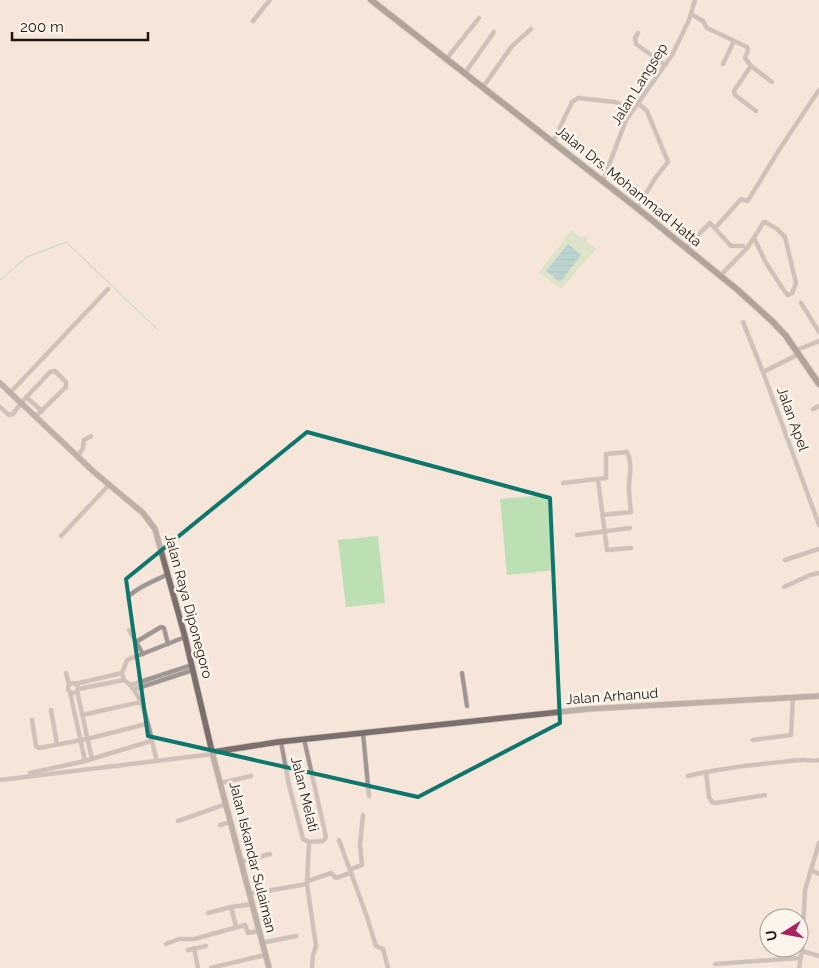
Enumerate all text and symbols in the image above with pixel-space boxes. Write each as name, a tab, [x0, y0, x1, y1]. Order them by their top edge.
scale bar	[12, 10, 149, 42]
text: 200 m	[20, 18, 64, 36]
street label: Jalan Langsep	[607, 40, 671, 128]
street label: Jalan Drs. Mohammad Hatta	[553, 122, 705, 250]
street label: Jalan Apel	[774, 385, 812, 453]
street label: Jalan Raya Diponegoro	[162, 532, 216, 680]
street label: Jalan Arhanud	[565, 685, 659, 707]
street label: Jalan Melati	[288, 755, 322, 833]
street label: Jalan Iskandar Sulaiman	[226, 780, 280, 934]
north arrow	[759, 908, 809, 958]
text: U	[762, 929, 780, 942]

